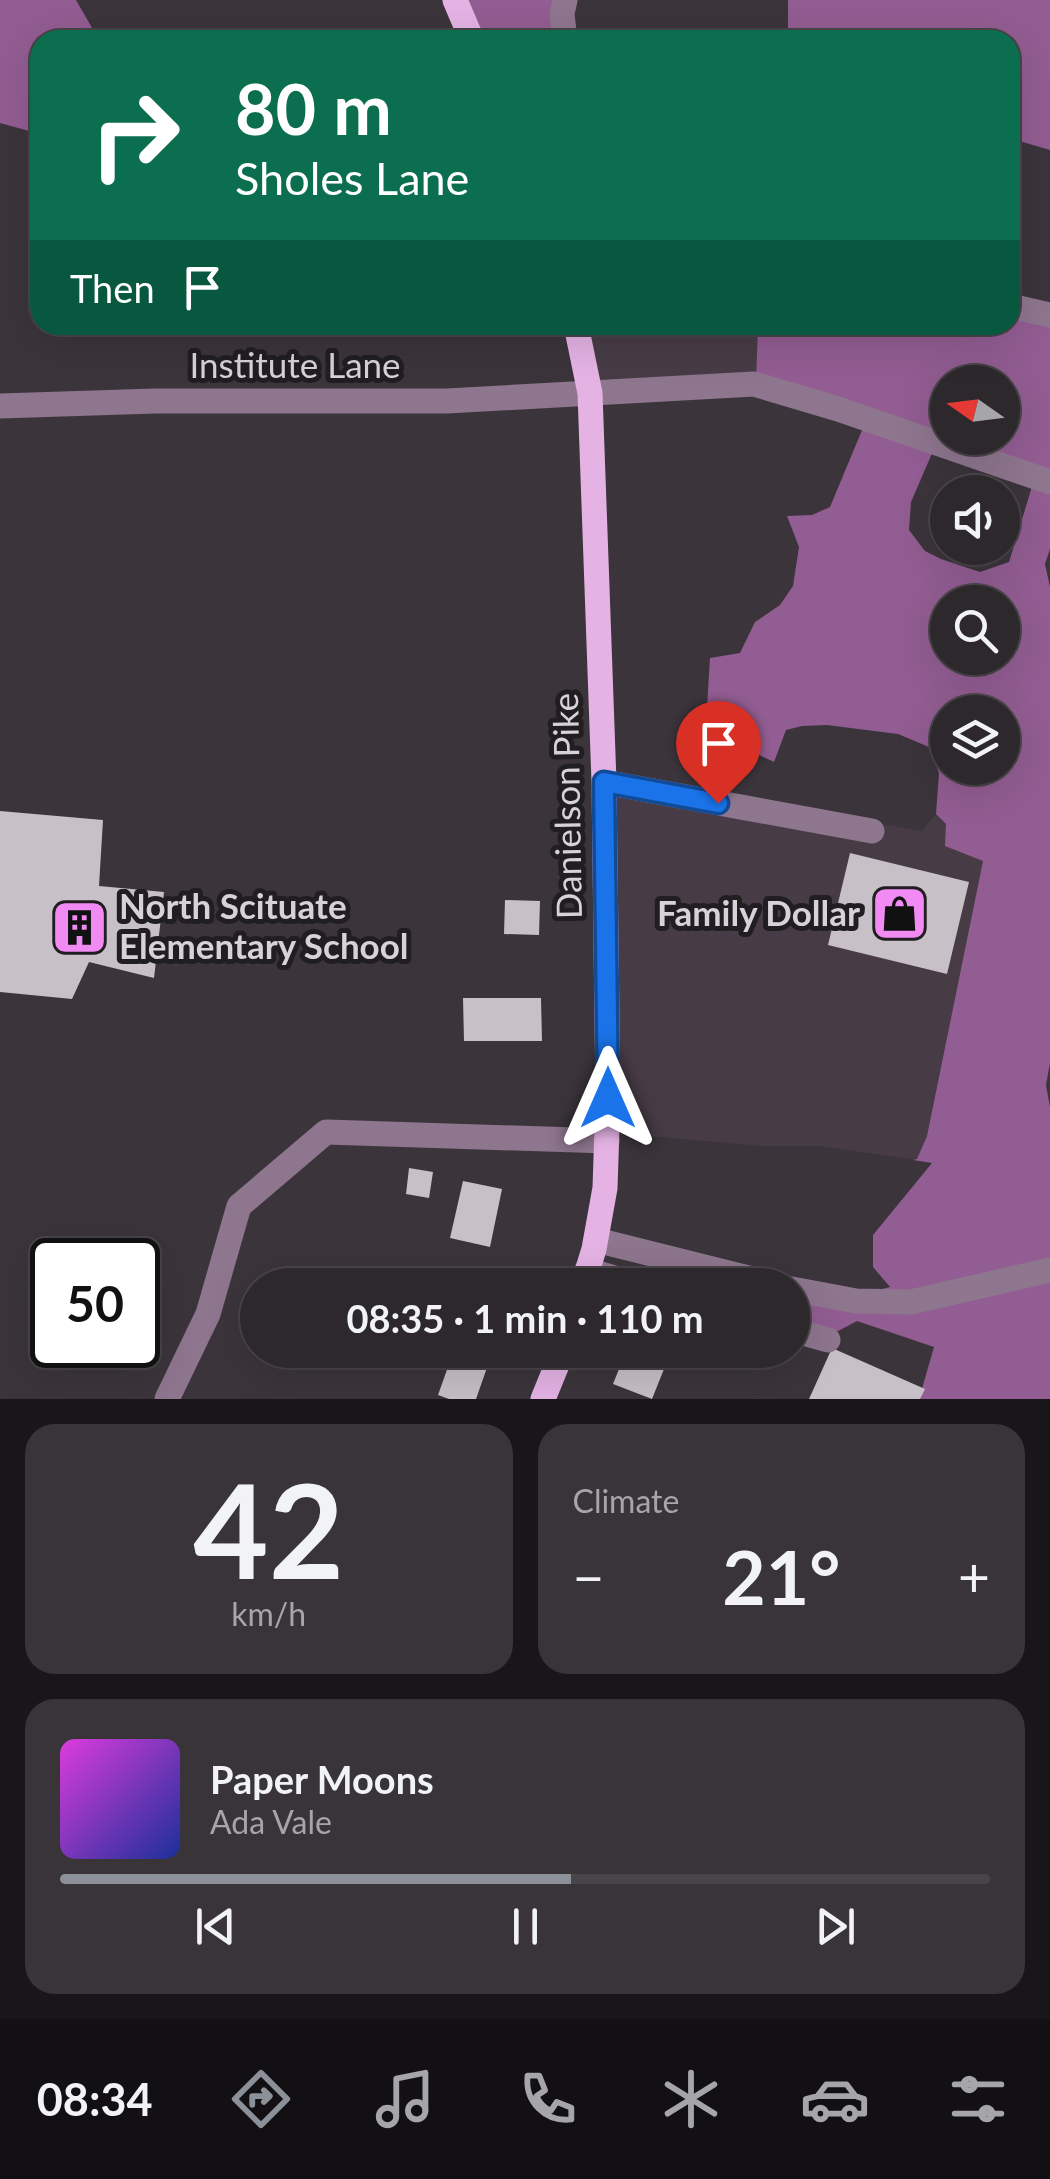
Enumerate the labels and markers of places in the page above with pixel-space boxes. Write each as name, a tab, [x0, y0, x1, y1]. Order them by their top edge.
pin	[676, 701, 761, 804]
place label: North Scituate Elementary School	[119, 884, 409, 966]
shop icon: Family Dollar	[869, 884, 929, 944]
place label: Family Dollar	[657, 891, 860, 933]
building icon: North Scituate Elementary School	[50, 897, 110, 957]

